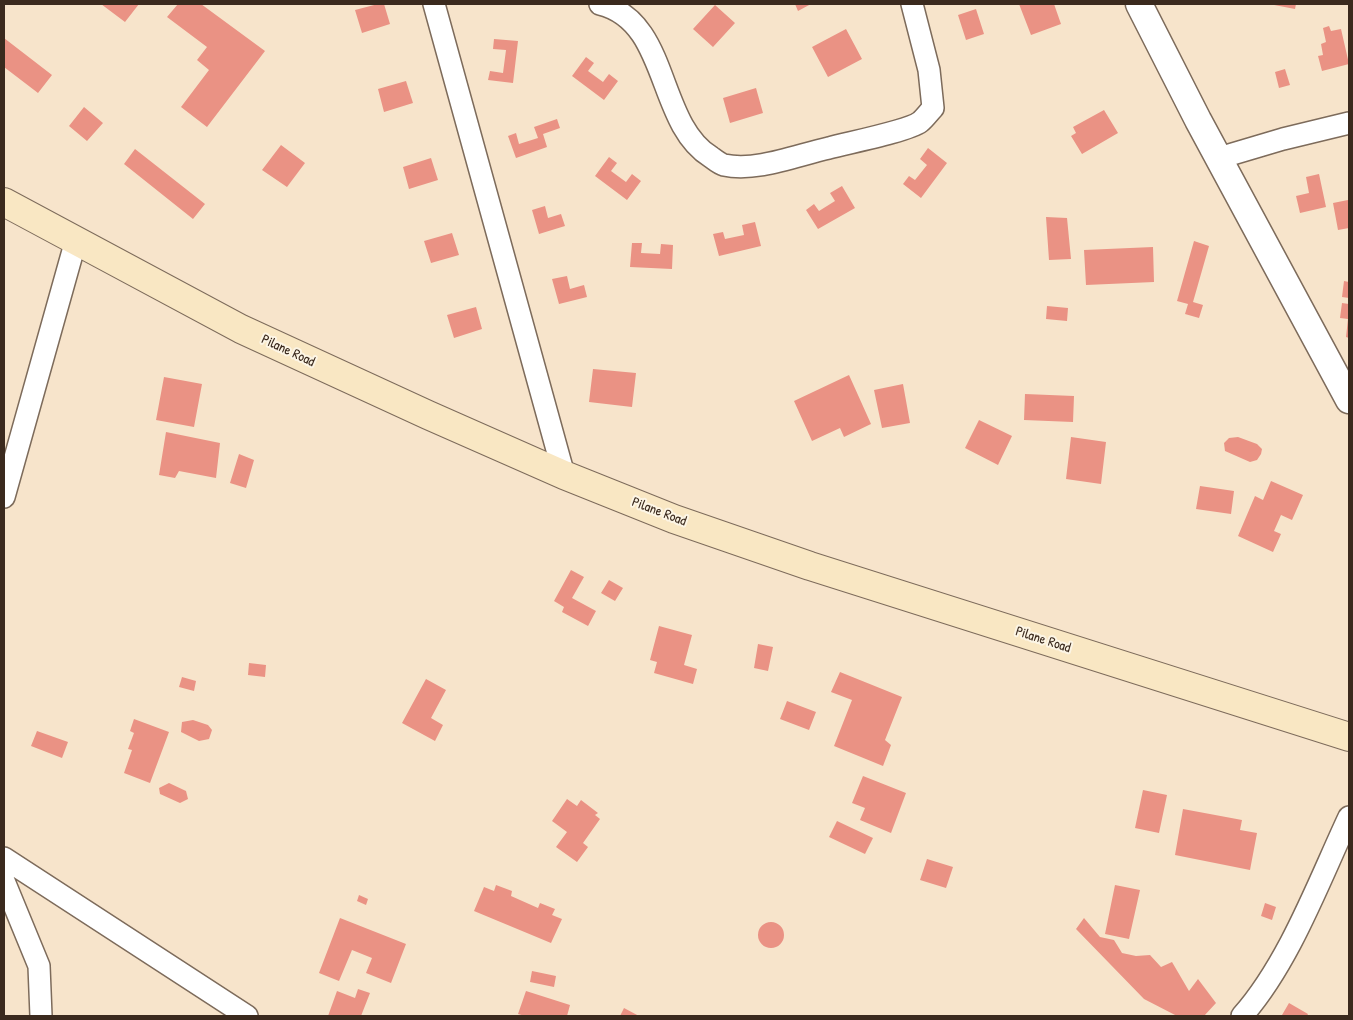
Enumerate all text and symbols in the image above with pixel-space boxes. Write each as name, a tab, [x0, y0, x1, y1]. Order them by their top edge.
street label: Pilane Road	[259, 331, 317, 371]
street label: Pilane Road	[629, 494, 689, 530]
street label: Pilane Road	[1013, 623, 1073, 657]

